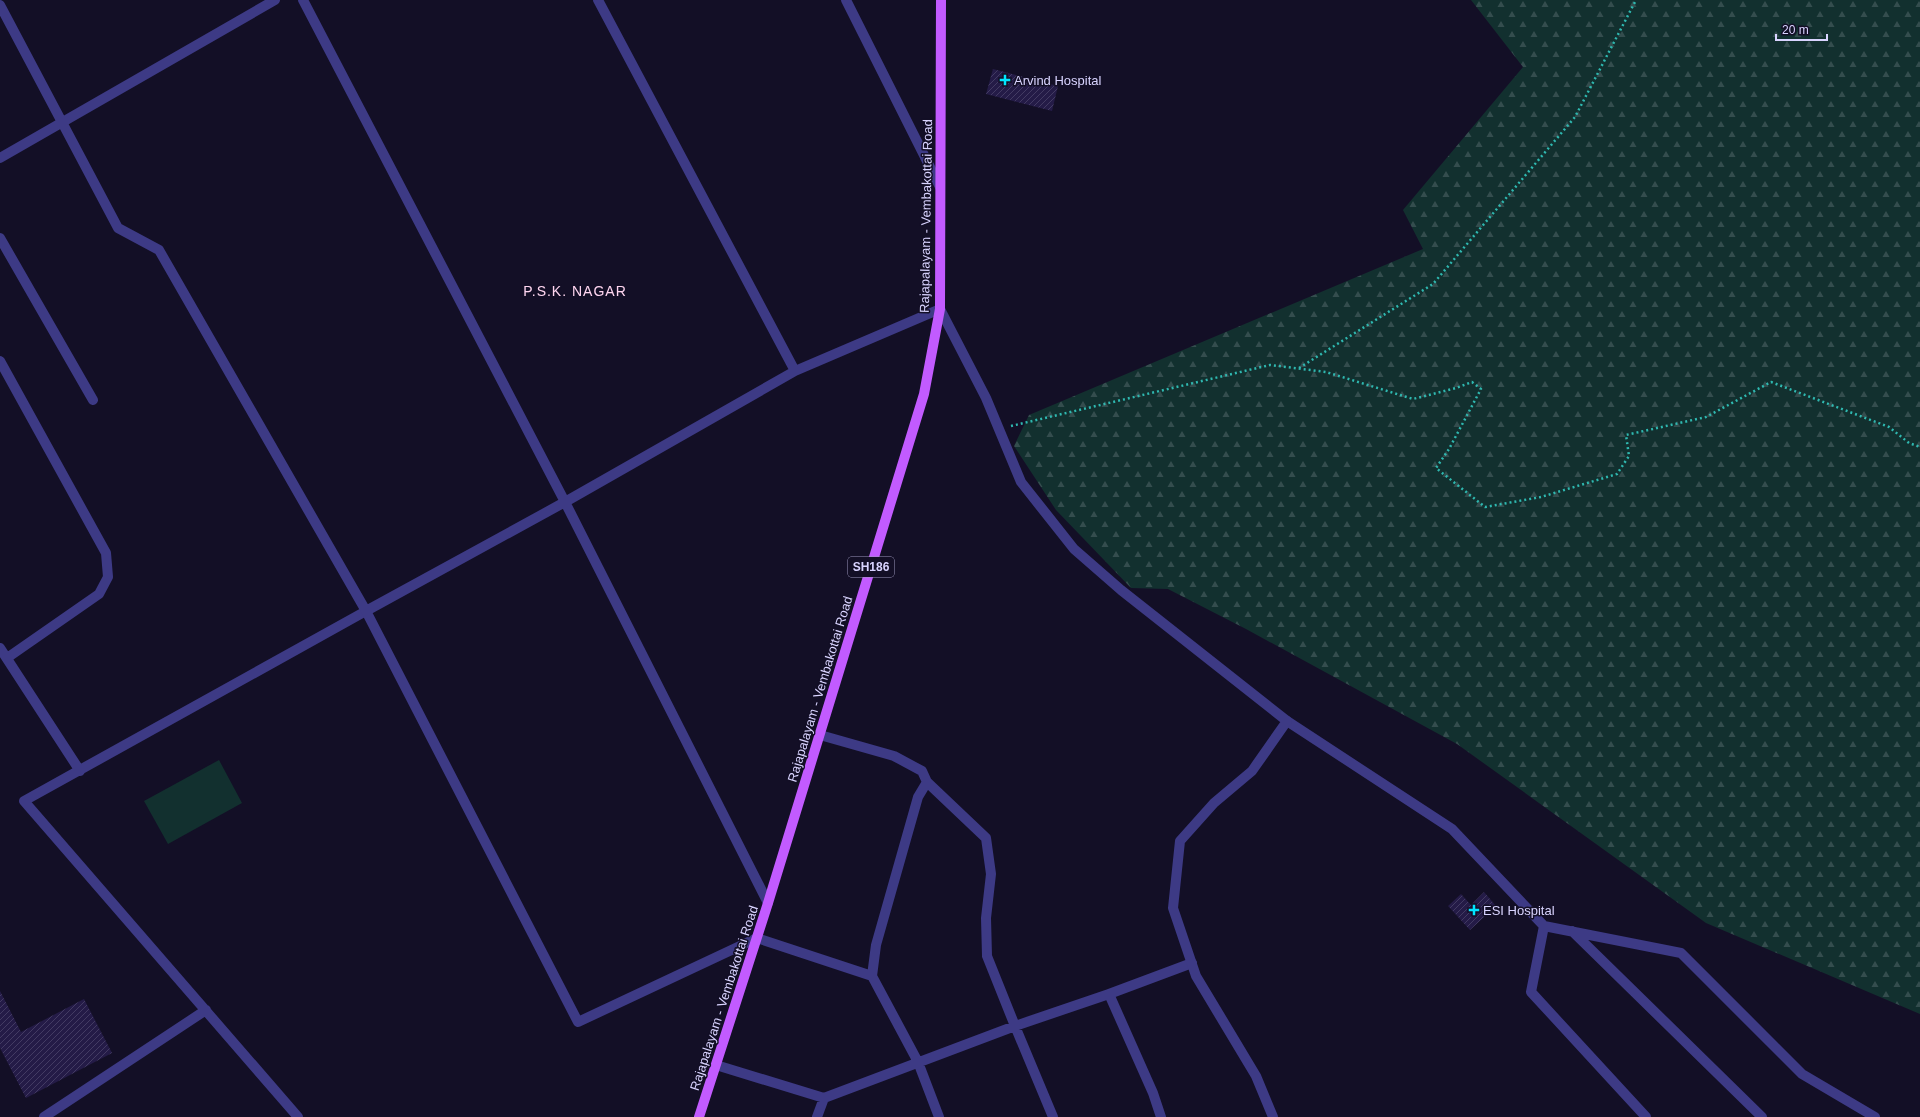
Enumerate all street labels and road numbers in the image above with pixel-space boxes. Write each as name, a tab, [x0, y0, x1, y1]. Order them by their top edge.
street label: Rajapalayam - Vembakottai Road	[917, 119, 935, 313]
road number: SH186	[848, 557, 894, 577]
street label: Rajapalayam - Vembakottai Road	[785, 594, 855, 784]
street label: Rajapalayam - Vembakottai Road	[687, 904, 761, 1092]

